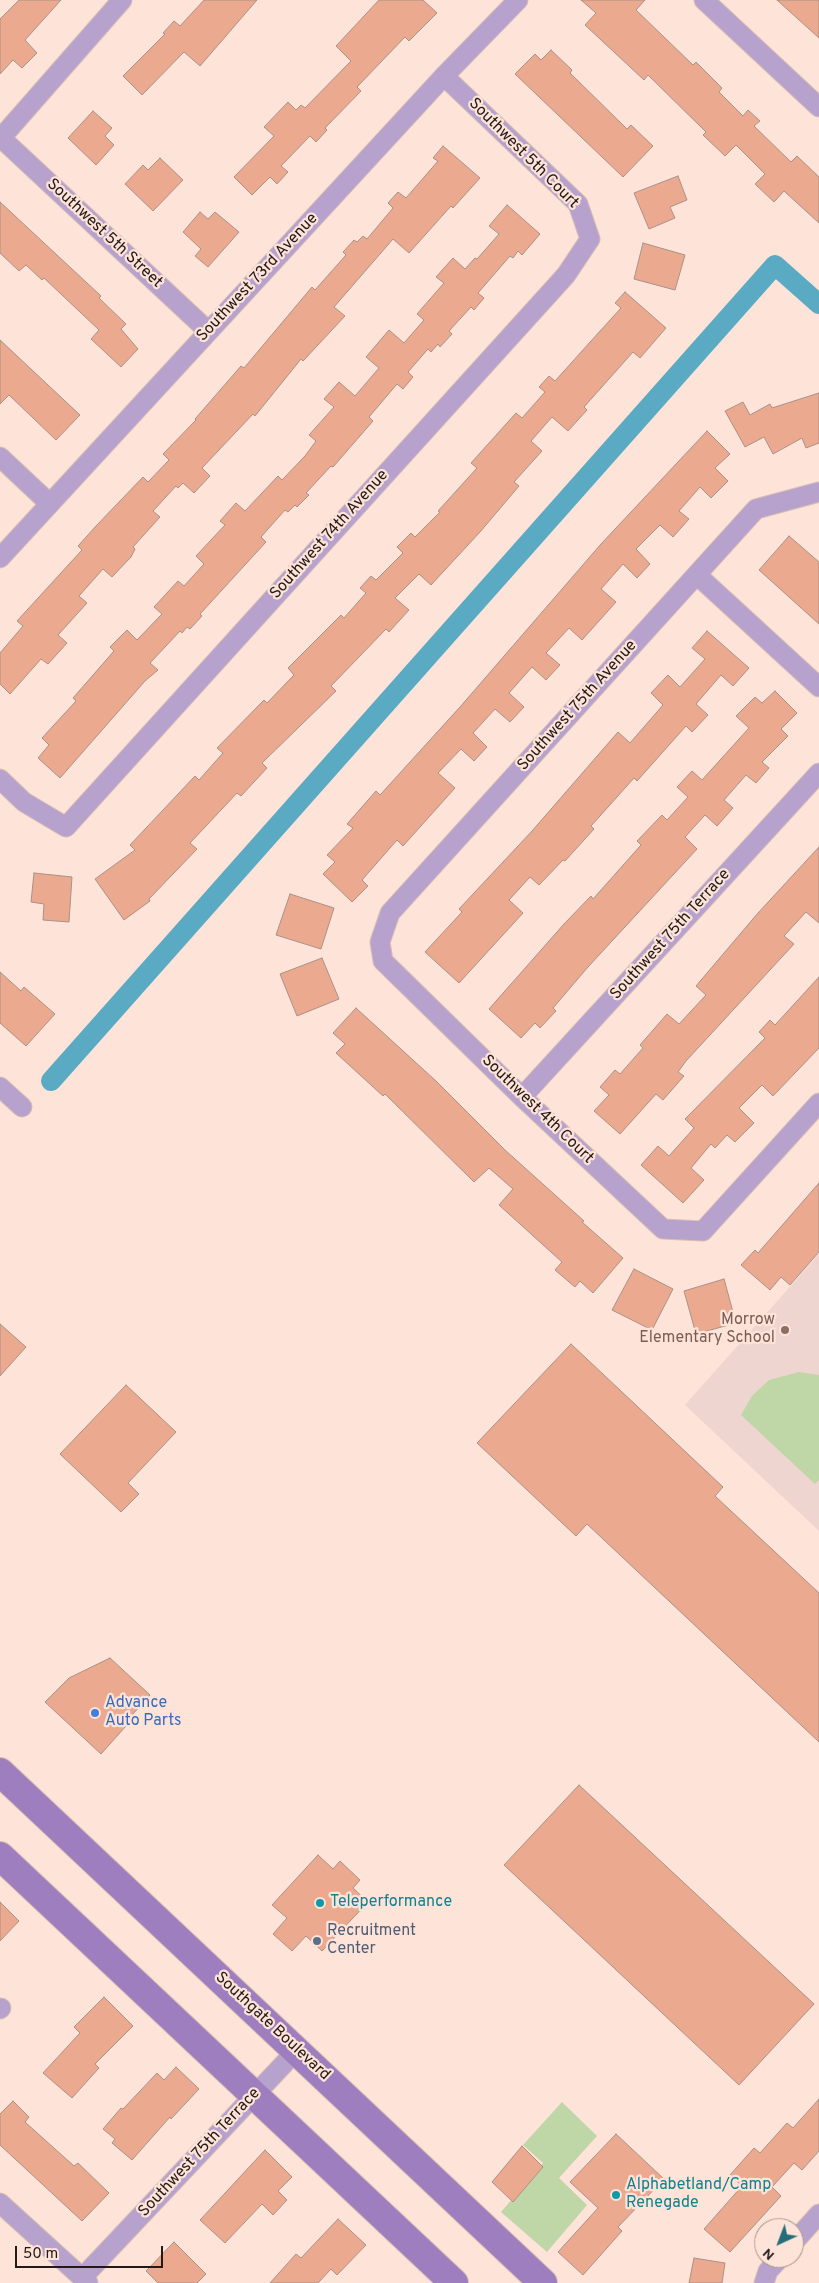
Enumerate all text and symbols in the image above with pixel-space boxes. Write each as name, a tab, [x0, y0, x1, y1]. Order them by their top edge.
street label: Southwest 5th Court	[464, 95, 582, 213]
street label: Southwest 5th Street	[42, 175, 166, 293]
street label: Southwest 73rd Avenue	[194, 210, 322, 346]
street label: Southwest 74th Avenue	[267, 466, 393, 604]
street label: Southwest 75th Avenue	[514, 637, 642, 775]
street label: Southwest 75th Terrace	[607, 866, 735, 1004]
street label: Southwest 4th Court	[477, 1052, 597, 1168]
place label: Morrow Elementary School	[639, 1311, 775, 1349]
marker: Morrow Elementary School	[779, 1324, 791, 1336]
place label: Advance Auto Parts	[105, 1694, 182, 1732]
marker: Advance Auto Parts	[89, 1707, 101, 1719]
place label: Teleperformance	[330, 1893, 452, 1913]
marker: Teleperformance	[314, 1897, 326, 1909]
place label: Recruitment Center	[327, 1922, 416, 1960]
marker: Recruitment Center	[311, 1935, 323, 1947]
street label: Southgate Boulevard	[211, 1969, 333, 2085]
street label: Southwest 75th Terrace	[135, 2084, 265, 2222]
place label: Alphabetland/Camp Renegade	[626, 2176, 771, 2214]
marker: Alphabetland/Camp Renegade	[610, 2189, 622, 2201]
north arrow	[754, 2218, 804, 2268]
scale bar	[18, 2236, 165, 2268]
text: N	[760, 2244, 779, 2263]
text: 50 m	[23, 2245, 58, 2264]

